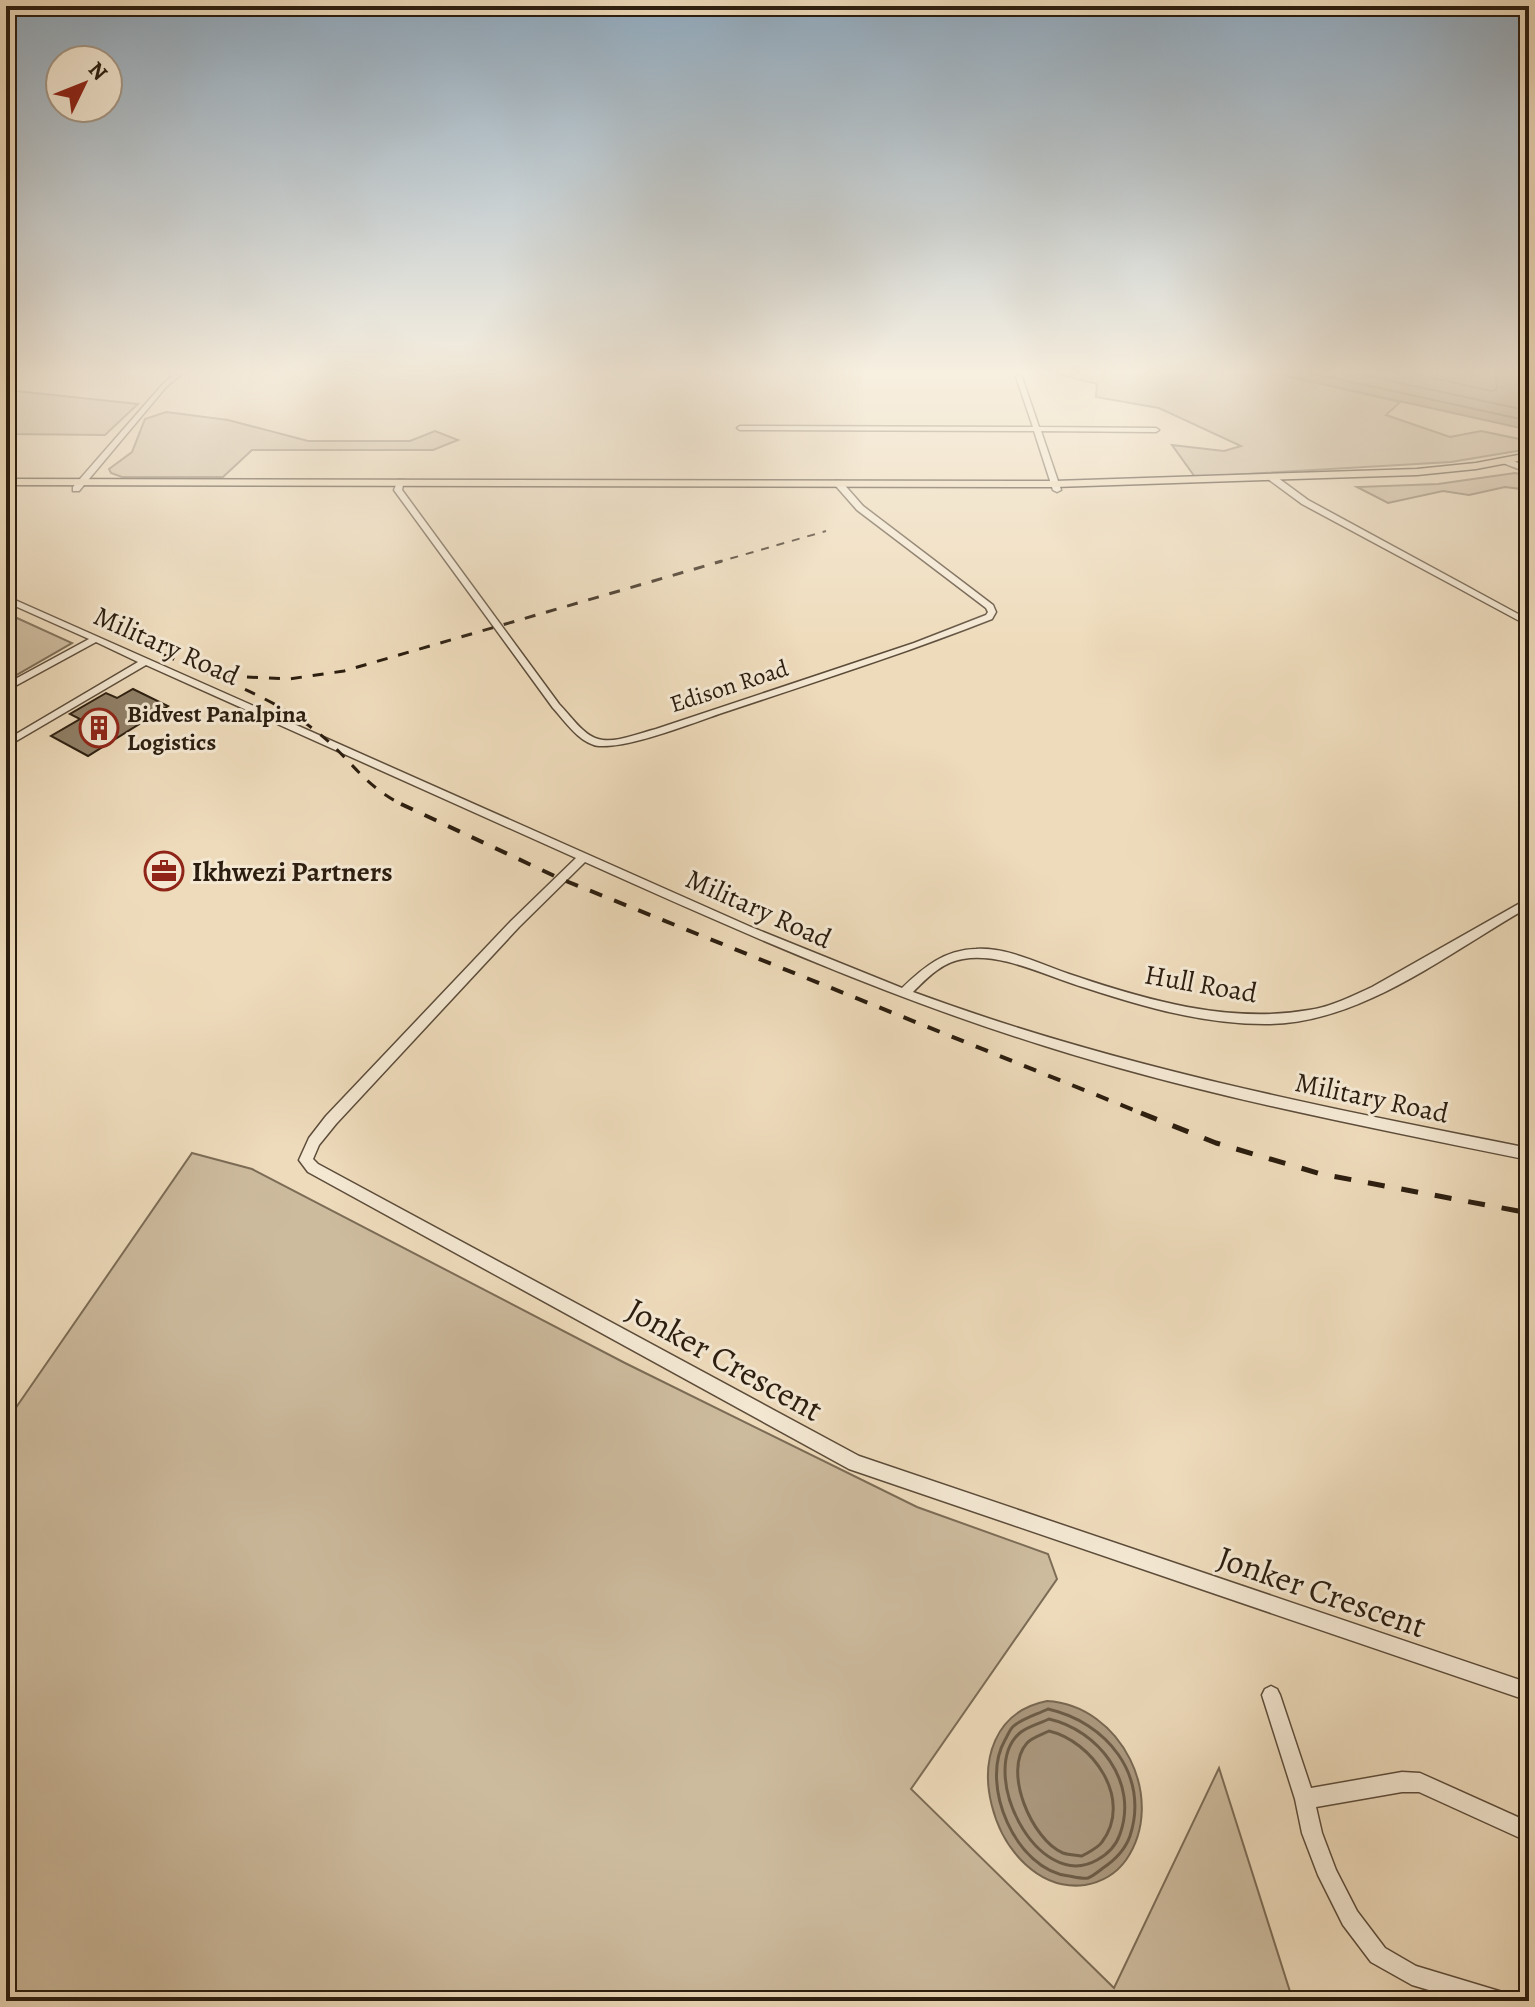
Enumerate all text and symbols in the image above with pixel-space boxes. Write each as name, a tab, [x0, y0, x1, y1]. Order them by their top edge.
north arrow	[44, 44, 124, 124]
text: N	[81, 55, 114, 87]
street label: Military Road	[88, 597, 246, 695]
street label: Edison Road	[666, 652, 792, 720]
place label: Bidvest Panalpina Logistics	[127, 698, 307, 758]
building icon: Bidvest Panalpina Logistics	[78, 707, 120, 749]
office icon: Ikhwezi Partners	[143, 850, 185, 892]
place label: Ikhwezi Partners	[192, 853, 393, 891]
street label: Military Road	[680, 860, 838, 958]
street label: Hull Road	[1142, 955, 1261, 1013]
street label: Military Road	[1292, 1063, 1453, 1133]
street label: Jonker Crescent	[618, 1286, 831, 1433]
street label: Jonker Crescent	[1211, 1534, 1432, 1649]

